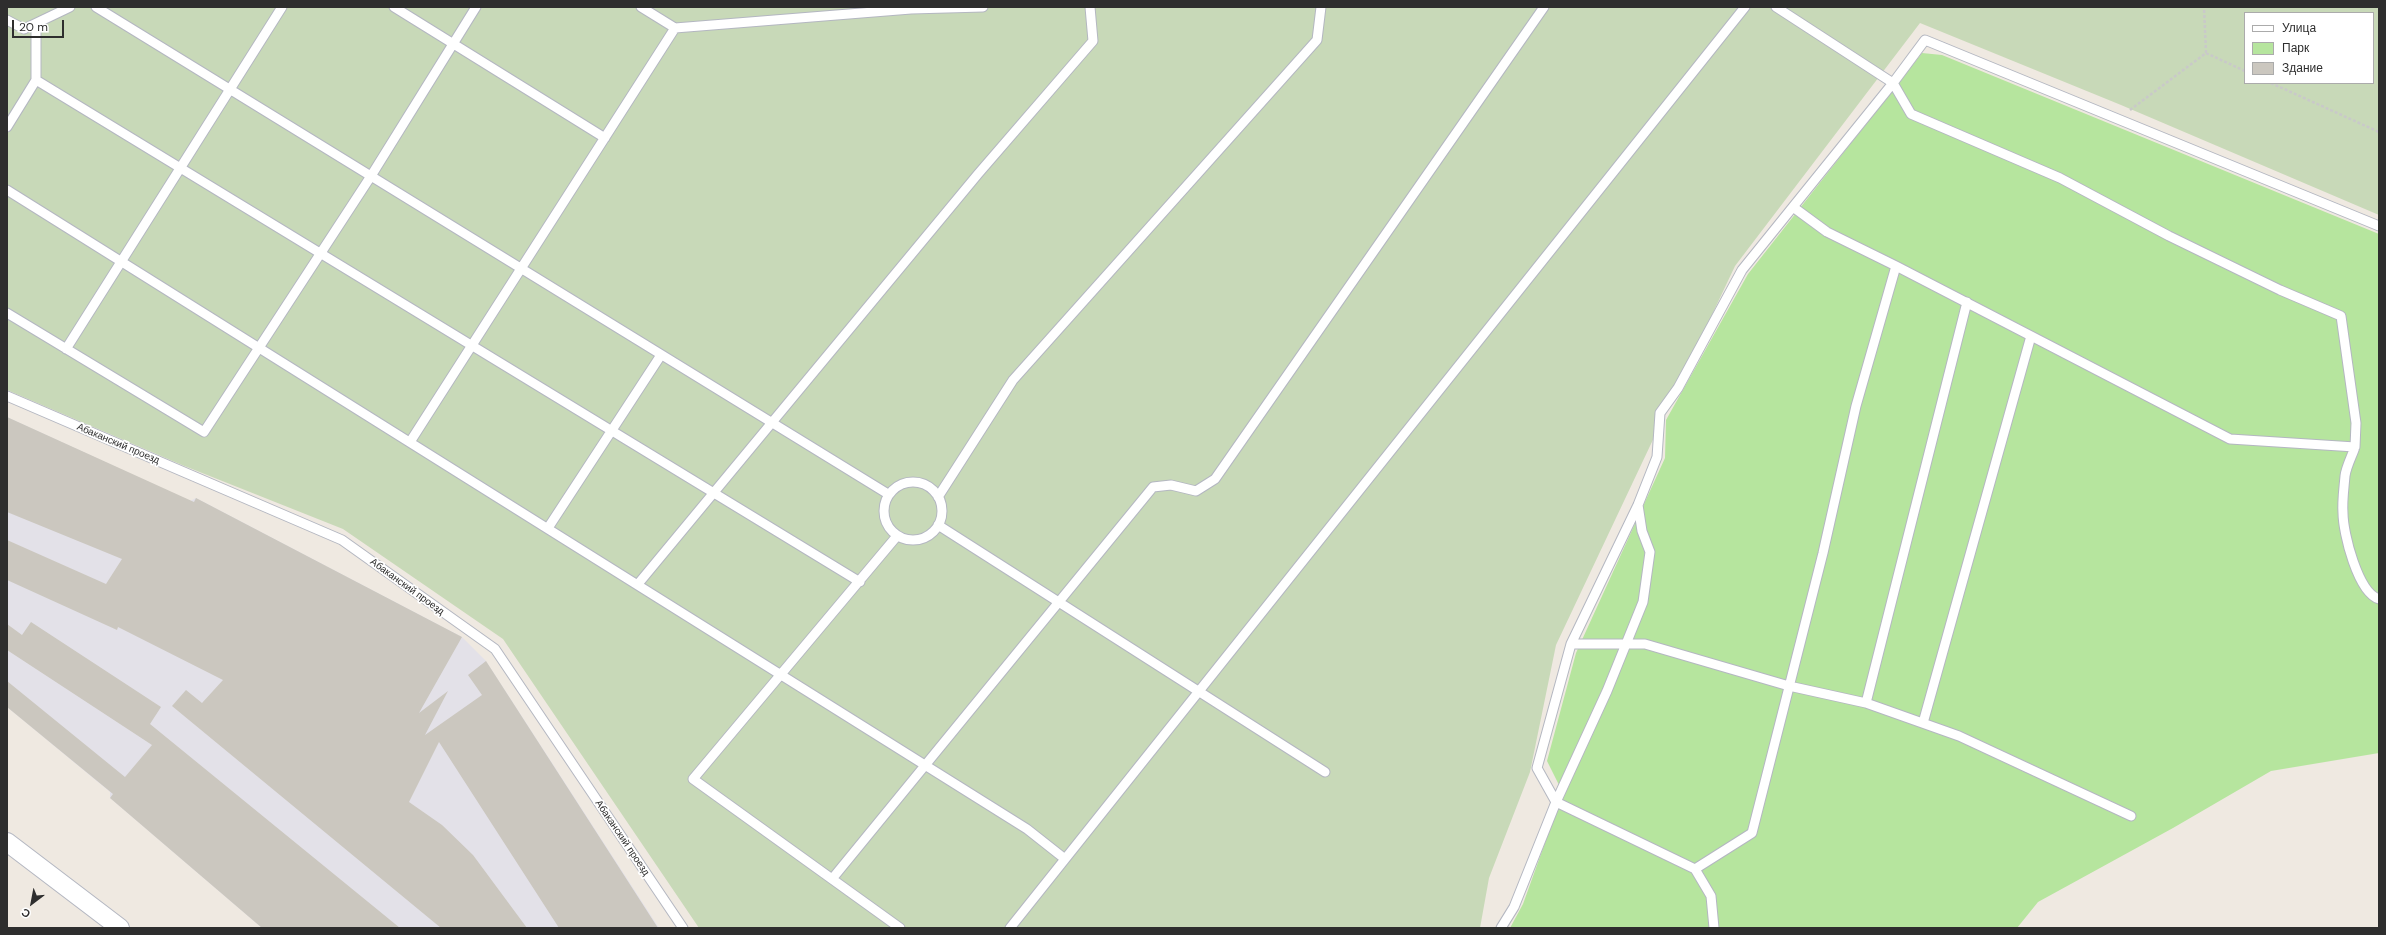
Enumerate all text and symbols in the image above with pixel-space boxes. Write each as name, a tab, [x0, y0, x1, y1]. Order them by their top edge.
scale bar	[14, 12, 66, 38]
legend	[2244, 12, 2374, 84]
text: 20 m	[19, 19, 48, 35]
text: Улица	[2282, 20, 2316, 36]
text: Парк	[2282, 40, 2309, 56]
text: Здание	[2282, 60, 2323, 76]
street label: Абаканский проезд	[75, 421, 161, 467]
street label: Абаканский проезд	[368, 556, 446, 618]
street label: Абаканский проезд	[592, 798, 652, 878]
north arrow	[12, 883, 52, 923]
text: С	[19, 905, 33, 921]

